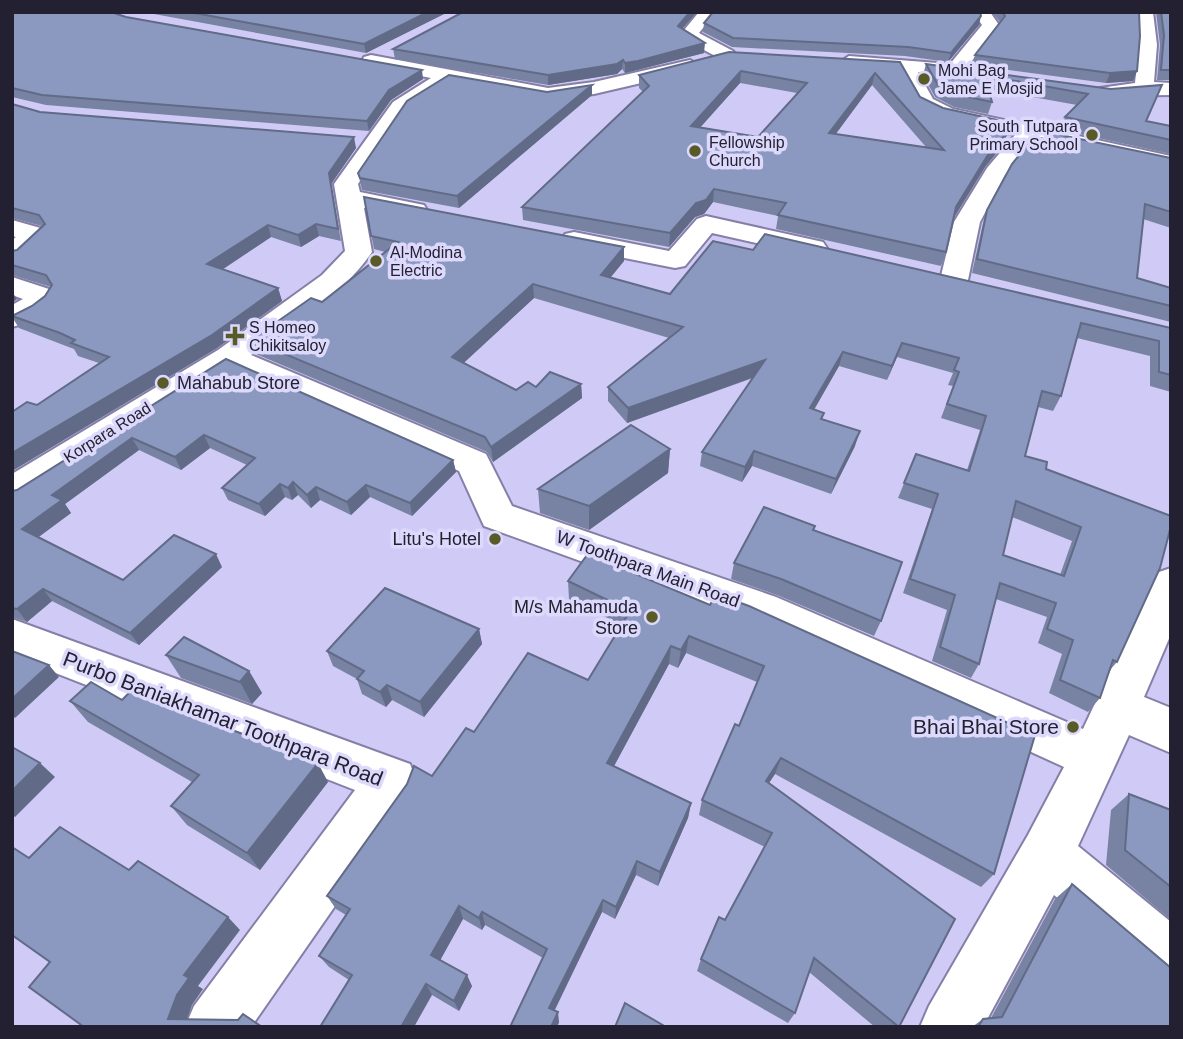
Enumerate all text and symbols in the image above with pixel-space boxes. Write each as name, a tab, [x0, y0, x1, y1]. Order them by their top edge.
place label: Mohi Bag Jame E Mosjid	[938, 62, 1043, 97]
marker: Mohi Bag Jame E Mosjid	[916, 71, 932, 87]
place label: South Tutpara Primary School	[970, 118, 1078, 153]
marker: South Tutpara Primary School	[1084, 127, 1100, 143]
place label: Fellowship Church	[709, 134, 785, 169]
marker: Fellowship Church	[687, 143, 703, 159]
place label: Al-Modina Electric	[390, 244, 462, 279]
marker: Al-Modina Electric	[368, 253, 384, 269]
place label: S Homeo Chikitsaloy	[249, 319, 326, 354]
marker: S Homeo Chikitsaloy	[227, 328, 243, 344]
place label: Mahabub Store	[177, 373, 300, 393]
marker: Mahabub Store	[155, 375, 171, 391]
street label: Korpara Road	[61, 399, 154, 466]
street label: W Toothpara Main Road	[554, 526, 742, 612]
place label: Litu's Hotel	[393, 529, 481, 549]
marker: Litu's Hotel	[487, 531, 503, 547]
place label: M/s Mahamuda Store	[514, 597, 639, 638]
marker: M/s Mahamuda Store	[644, 609, 660, 625]
street label: Purbo Baniakhamar Toothpara Road	[60, 647, 386, 790]
place label: Bhai Bhai Store	[913, 715, 1059, 738]
marker: Bhai Bhai Store	[1065, 719, 1081, 735]

